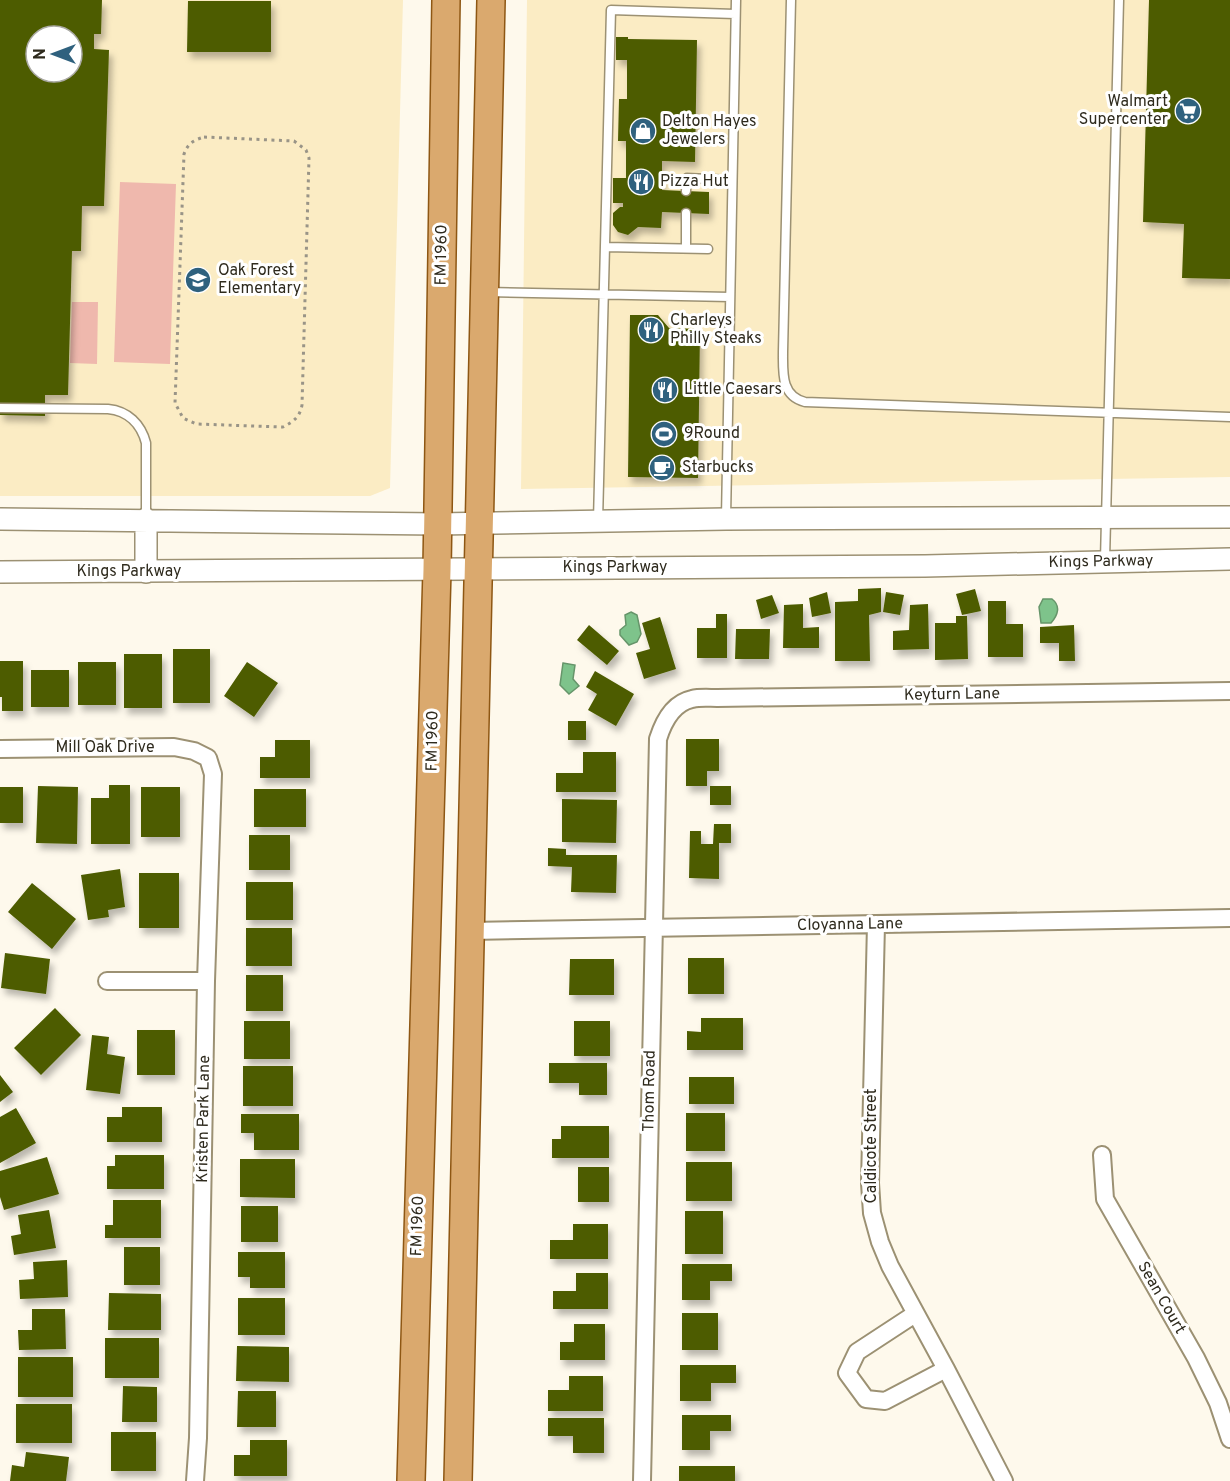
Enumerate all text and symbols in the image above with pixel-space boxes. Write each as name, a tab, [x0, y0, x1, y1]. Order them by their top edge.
north arrow	[24, 24, 84, 84]
text: N	[31, 48, 51, 60]
place label: Walmart Supercenter	[1079, 92, 1168, 130]
supermarket icon: Walmart Supercenter	[1173, 96, 1203, 126]
place label: Delton Hayes Jewelers	[662, 112, 757, 150]
shop icon: Delton Hayes Jewelers	[628, 116, 658, 146]
restaurant icon: Pizza Hut	[626, 167, 656, 197]
place label: Pizza Hut	[660, 172, 729, 192]
street label: FM 1960	[431, 224, 453, 286]
place label: Oak Forest Elementary	[218, 261, 301, 299]
school or university icon: Oak Forest Elementary	[183, 265, 213, 295]
place label: Charleys Philly Steaks	[670, 311, 762, 349]
restaurant icon: Charleys Philly Steaks	[636, 315, 666, 345]
restaurant icon: Little Caesars	[650, 375, 680, 405]
place label: Little Caesars	[684, 380, 782, 400]
sports icon: 9Round	[649, 419, 679, 449]
place label: 9Round	[684, 424, 740, 444]
cafe icon: Starbucks	[647, 453, 677, 483]
place label: Starbucks	[682, 458, 754, 478]
street label: Kings Parkway	[1048, 551, 1154, 573]
street label: Kings Parkway	[562, 558, 668, 578]
street label: Kings Parkway	[76, 562, 182, 582]
street label: Keyturn Lane	[904, 684, 1000, 706]
street label: FM 1960	[422, 710, 444, 772]
street label: Mill Oak Drive	[55, 738, 155, 758]
street label: Cloyanna Lane	[797, 914, 903, 936]
street label: Thom Road	[639, 1050, 661, 1132]
street label: Kristen Park Lane	[193, 1055, 215, 1183]
street label: Caldicote Street	[862, 1088, 882, 1204]
street label: FM 1960	[407, 1195, 429, 1257]
street label: Sean Court	[1132, 1258, 1190, 1338]

